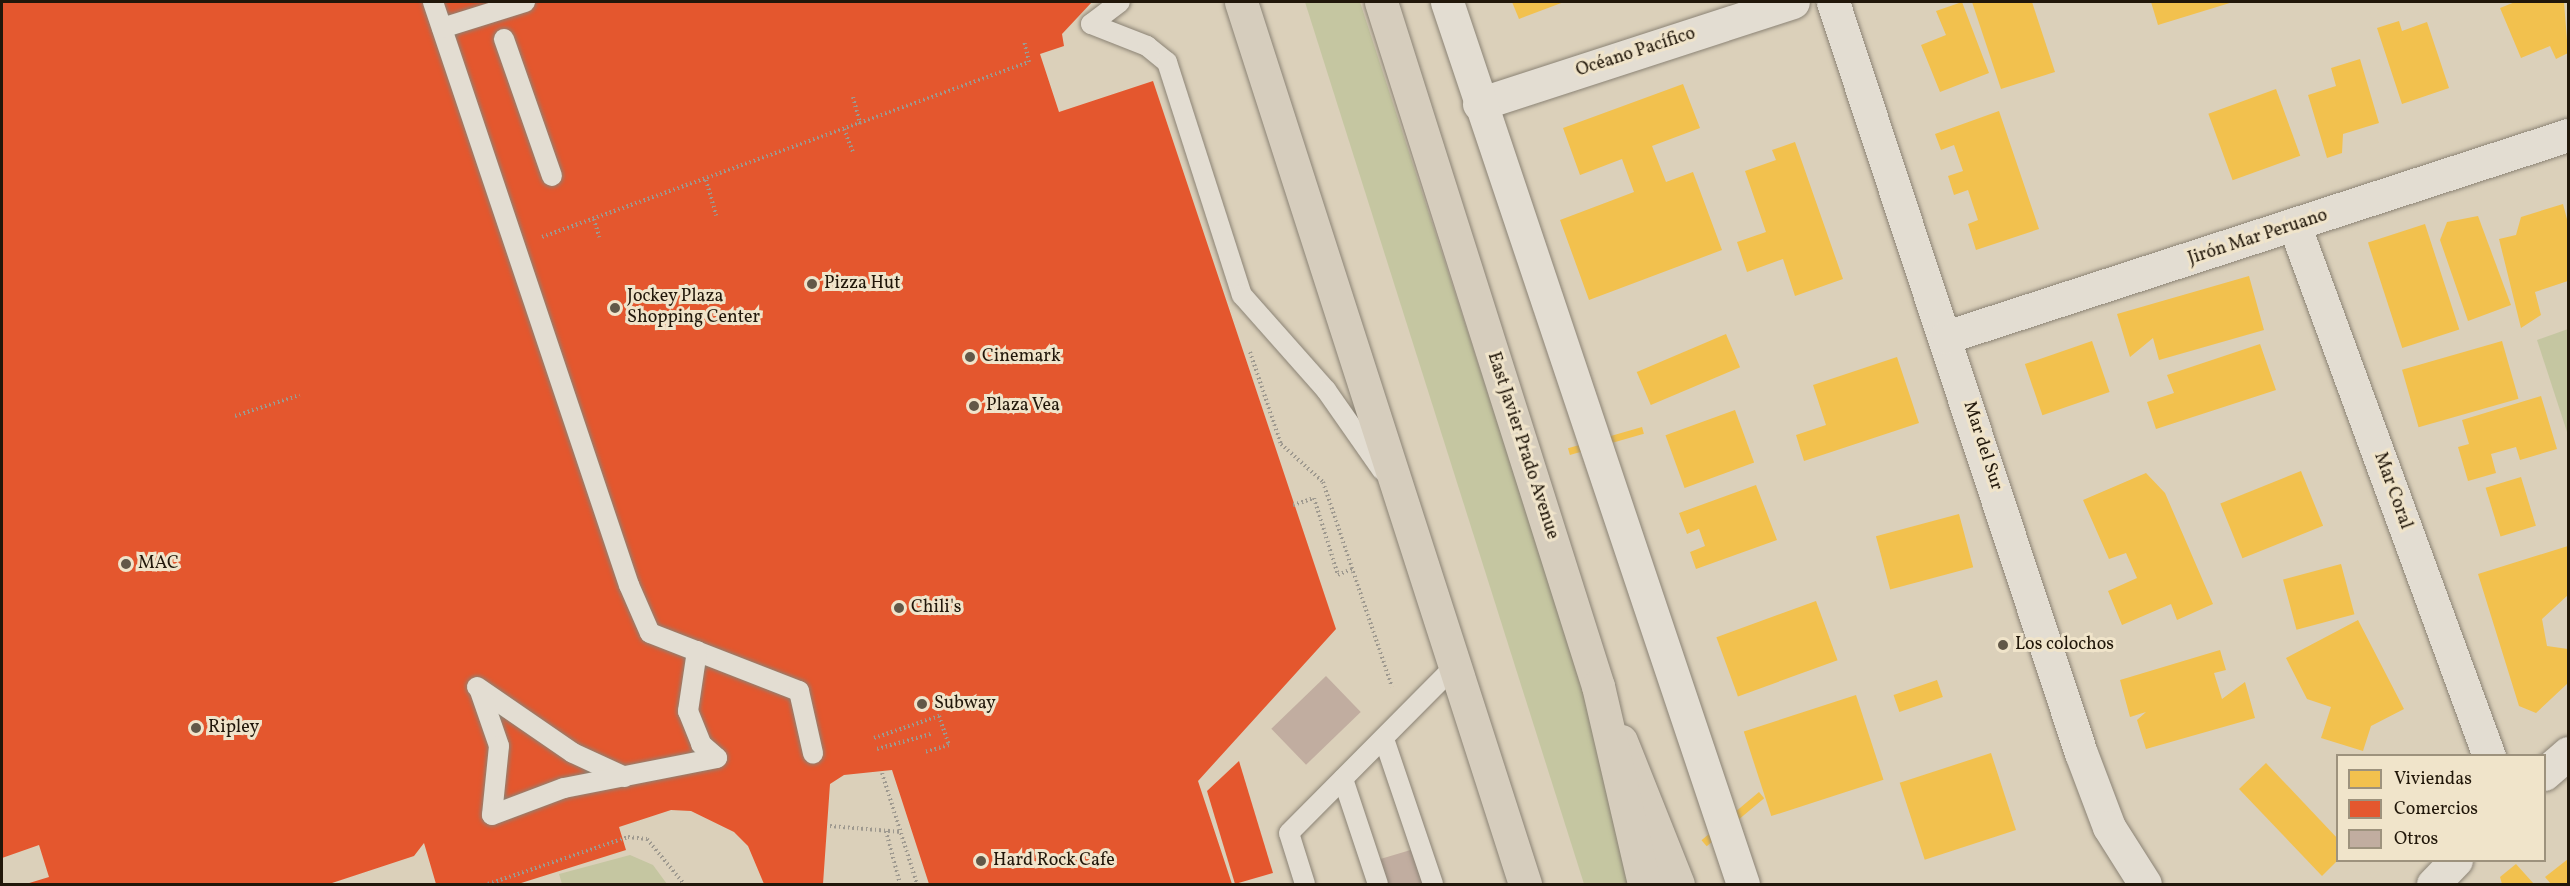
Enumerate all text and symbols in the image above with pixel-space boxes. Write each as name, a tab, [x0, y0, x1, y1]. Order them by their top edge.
street label: Océano Pacífico	[1573, 24, 1699, 82]
street label: Jirón Mar Peruano	[2186, 205, 2330, 271]
place label: Pizza Hut	[824, 273, 900, 295]
marker: Pizza Hut	[805, 277, 819, 291]
place label: Jockey Plaza Shopping Center	[627, 287, 760, 330]
marker: Jockey Plaza Shopping Center	[608, 301, 622, 315]
place label: Cinemark	[982, 346, 1061, 368]
marker: Cinemark	[963, 350, 977, 364]
street label: East Javier Prado Avenue	[1482, 350, 1562, 542]
place label: Plaza Vea	[986, 395, 1061, 417]
marker: Plaza Vea	[967, 399, 981, 413]
street label: Mar del Sur	[1957, 399, 2007, 493]
street label: Mar Coral	[2368, 450, 2416, 532]
place label: MAC	[138, 553, 179, 575]
marker: MAC	[119, 557, 133, 571]
place label: Chili's	[911, 597, 962, 619]
marker: Chili's	[892, 601, 906, 615]
place label: Los colochos	[2015, 634, 2114, 656]
marker: Los colochos	[1996, 638, 2010, 652]
place label: Subway	[934, 693, 996, 715]
marker: Subway	[915, 697, 929, 711]
place label: Ripley	[208, 717, 259, 739]
marker: Ripley	[189, 721, 203, 735]
legend	[2336, 754, 2546, 862]
text: Viviendas	[2394, 767, 2472, 792]
text: Comercios	[2394, 797, 2478, 822]
text: Otros	[2394, 827, 2438, 852]
place label: Hard Rock Cafe	[993, 850, 1115, 872]
marker: Hard Rock Cafe	[974, 854, 988, 868]

